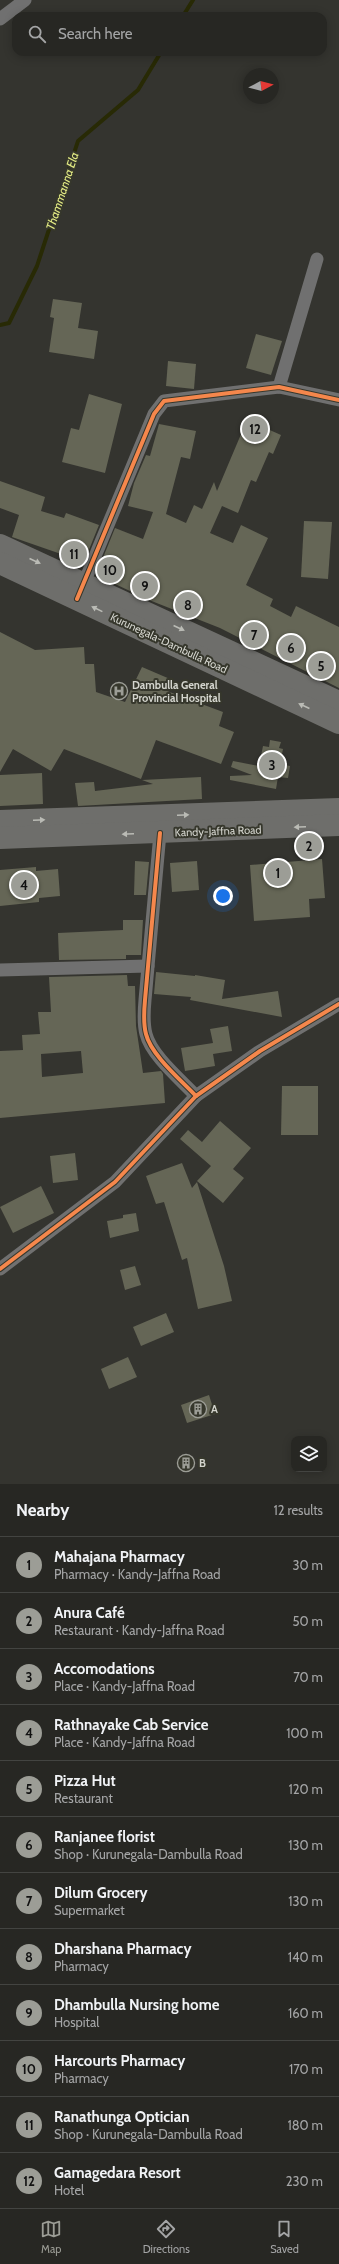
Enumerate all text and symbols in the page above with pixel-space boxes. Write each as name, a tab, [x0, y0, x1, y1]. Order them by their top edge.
search box	[12, 12, 327, 56]
icon: search	[26, 23, 48, 45]
text: Search here	[58, 25, 133, 43]
north arrow	[243, 68, 279, 104]
water label: Thammanna Ela	[42, 150, 82, 232]
pin: 12	[242, 414, 268, 444]
pin: 11	[61, 539, 87, 569]
pin: 10	[97, 555, 123, 585]
one-way arrow	[30, 558, 41, 564]
pin: 9	[132, 571, 158, 601]
pin: 8	[175, 590, 201, 620]
one-way arrow	[92, 606, 103, 612]
street label: Kurunegala-Dambulla Road	[108, 610, 230, 676]
pin: 7	[241, 620, 267, 650]
one-way arrow	[173, 625, 184, 631]
pin: 6	[278, 633, 304, 663]
pin: 5	[308, 651, 334, 681]
place label: Dambulla General Provincial Hospital	[132, 678, 221, 705]
hospital icon: Dambulla General Provincial Hospital	[109, 681, 129, 701]
one-way arrow	[298, 703, 310, 709]
pin: 3	[259, 750, 285, 780]
one-way arrow	[177, 812, 190, 818]
one-way arrow	[33, 817, 46, 823]
street label: Kandy-Jaffna Road	[174, 822, 262, 840]
one-way arrow	[293, 824, 306, 830]
one-way arrow	[121, 831, 134, 837]
pin: 2	[296, 831, 322, 861]
pin: 1	[265, 858, 291, 888]
pin: 4	[11, 870, 37, 900]
your location	[213, 886, 233, 906]
building icon: A	[188, 1399, 208, 1419]
place label: A	[211, 1402, 218, 1416]
map controls	[291, 1436, 327, 1472]
button: layers	[291, 1436, 327, 1472]
building icon: B	[176, 1453, 196, 1473]
place label: B	[199, 1456, 206, 1470]
text: Nearby	[16, 1500, 69, 1520]
text: 12 results	[273, 1502, 323, 1518]
text: Mahajana Pharmacy	[54, 1548, 185, 1566]
text: 1	[27, 1557, 31, 1573]
text: 30 m	[293, 1557, 323, 1573]
text: Pharmacy · Kandy-Jaffna Road	[54, 1566, 221, 1582]
text: Anura Café	[54, 1604, 125, 1622]
text: 2	[26, 1613, 32, 1629]
text: 50 m	[293, 1613, 323, 1629]
text: Restaurant · Kandy-Jaffna Road	[54, 1622, 225, 1638]
text: Accomodations	[54, 1660, 155, 1678]
text: 3	[25, 1669, 33, 1685]
text: 70 m	[293, 1669, 323, 1685]
text: Place · Kandy-Jaffna Road	[54, 1678, 195, 1694]
text: Rathnayake Cab Service	[54, 1716, 208, 1734]
text: 4	[25, 1725, 33, 1741]
text: 100 m	[286, 1725, 323, 1741]
text: Place · Kandy-Jaffna Road	[54, 1734, 195, 1750]
text: Pizza Hut	[54, 1772, 116, 1790]
text: 5	[26, 1781, 32, 1797]
text: 120 m	[289, 1781, 323, 1797]
text: Restaurant	[54, 1790, 113, 1806]
text: Ranjanee florist	[54, 1828, 155, 1846]
text: 6	[25, 1837, 33, 1853]
text: 130 m	[288, 1837, 323, 1853]
text: Shop · Kurunegala-Dambulla Road	[54, 1846, 243, 1862]
text: Dilum Grocery	[54, 1884, 148, 1902]
text: 7	[26, 1893, 32, 1909]
text: 130 m	[288, 1893, 323, 1909]
text: Supermarket	[54, 1902, 125, 1918]
text: Dharshana Pharmacy	[54, 1940, 192, 1958]
text: 8	[25, 1949, 33, 1965]
text: 140 m	[288, 1949, 323, 1965]
text: Pharmacy	[54, 1958, 109, 1974]
text: Dhambulla Nursing home	[54, 1996, 219, 2014]
text: 9	[25, 2005, 33, 2021]
text: 160 m	[288, 2005, 323, 2021]
text: Hospital	[54, 2014, 99, 2030]
text: Harcourts Pharmacy	[54, 2052, 185, 2070]
text: 10	[22, 2061, 36, 2077]
text: 170 m	[289, 2061, 323, 2077]
text: Pharmacy	[54, 2070, 109, 2086]
text: Ranathunga Optician	[54, 2108, 189, 2126]
text: 11	[24, 2117, 34, 2133]
text: 180 m	[287, 2117, 323, 2133]
text: Shop · Kurunegala-Dambulla Road	[54, 2126, 243, 2142]
text: Gamagedara Resort	[54, 2164, 181, 2182]
text: 12	[23, 2173, 35, 2189]
text: 230 m	[286, 2173, 323, 2189]
text: Hotel	[54, 2182, 84, 2198]
tab: Map	[40, 2218, 62, 2256]
tab: Directions	[143, 2218, 190, 2256]
tab: Saved	[270, 2218, 299, 2256]

